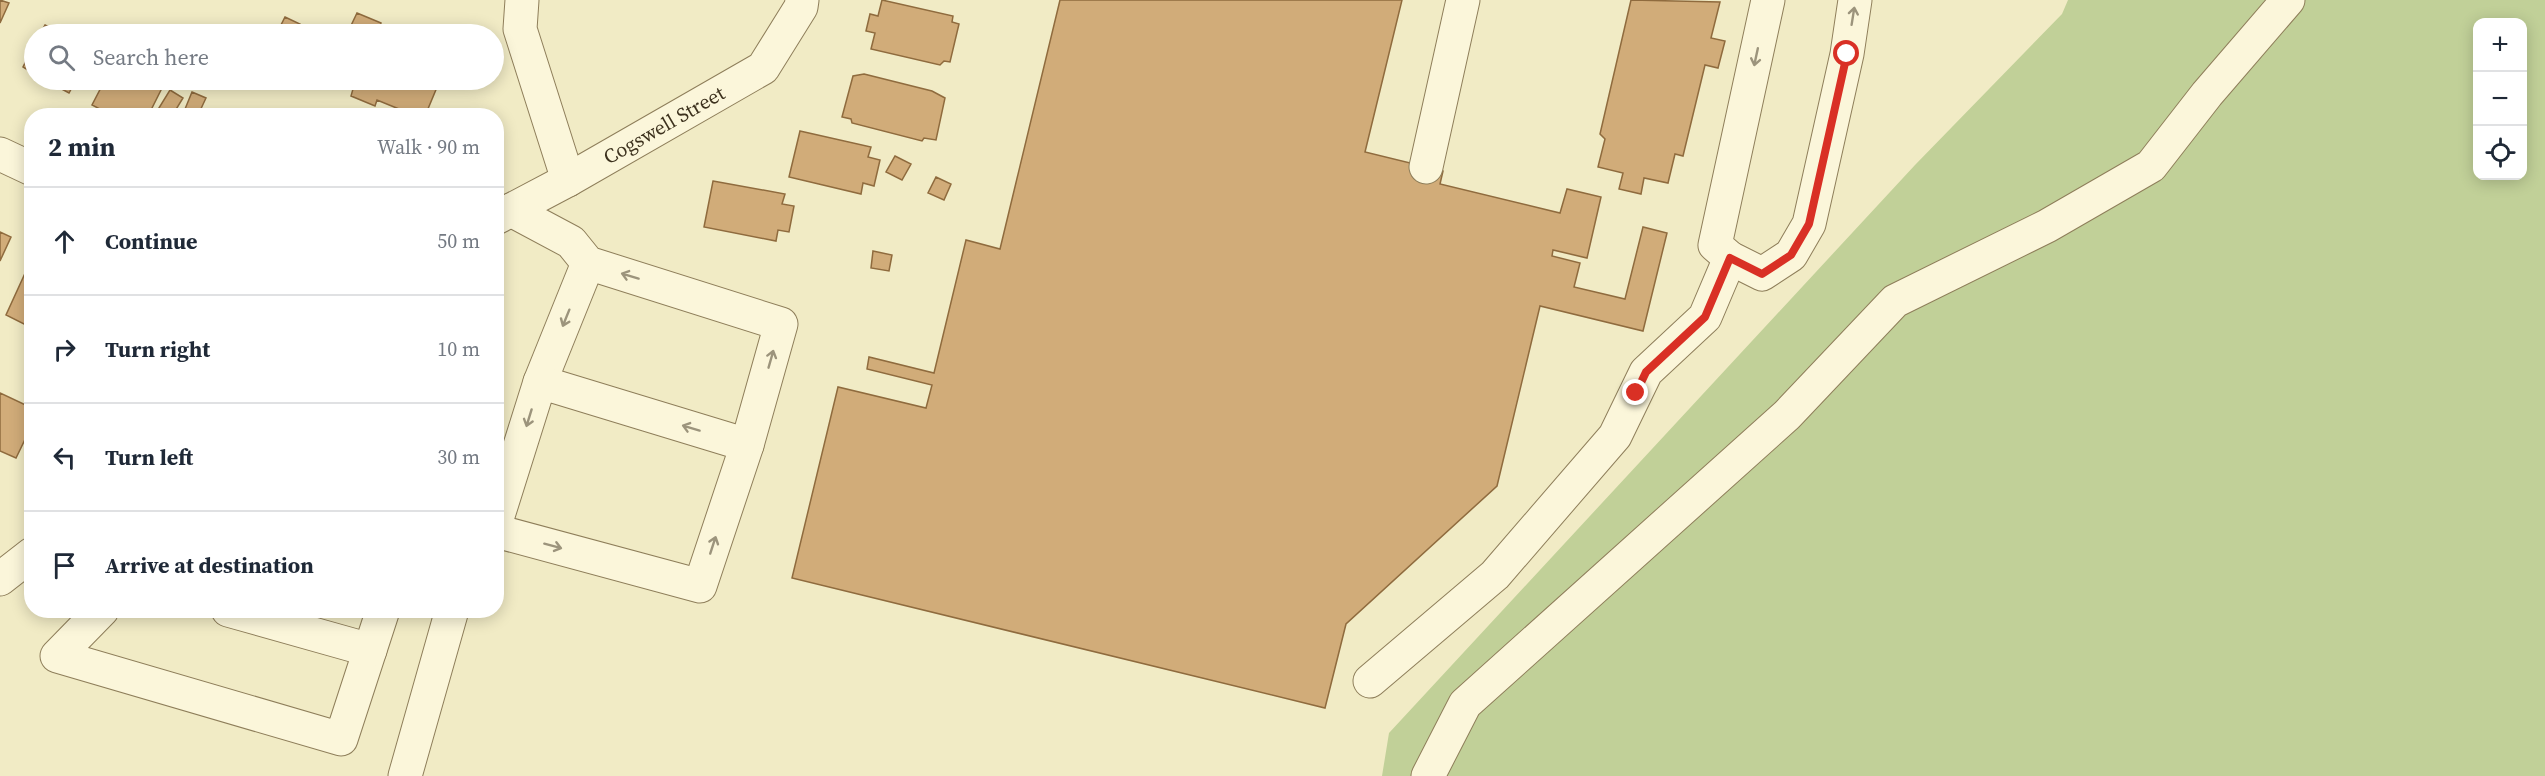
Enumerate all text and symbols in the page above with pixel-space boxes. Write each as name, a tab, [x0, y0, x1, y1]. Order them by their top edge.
one-way arrow	[1848, 7, 1859, 27]
map controls	[2473, 18, 2527, 180]
button: +	[2473, 18, 2527, 72]
search box	[24, 24, 504, 90]
route start	[1833, 40, 1859, 66]
icon: search	[45, 41, 78, 74]
text: Search here	[93, 42, 209, 72]
one-way arrow	[1750, 48, 1762, 67]
button: −	[2473, 72, 2527, 126]
street label: Cogswell Street	[598, 79, 730, 171]
button: locate	[2473, 126, 2527, 180]
text: 2 min	[48, 129, 115, 165]
text: Walk · 90 m	[377, 133, 480, 161]
icon: ahead	[48, 225, 81, 258]
text: Continue	[105, 226, 198, 256]
text: 50 m	[437, 227, 480, 255]
one-way arrow	[621, 270, 640, 281]
one-way arrow	[560, 308, 571, 326]
icon: right	[48, 333, 81, 366]
text: Turn right	[105, 334, 210, 364]
text: 10 m	[437, 335, 480, 363]
one-way arrow	[766, 350, 777, 369]
route end	[1622, 379, 1648, 405]
one-way arrow	[523, 408, 534, 427]
one-way arrow	[682, 422, 701, 433]
icon: left	[48, 441, 81, 474]
text: Turn left	[105, 442, 193, 472]
text: 30 m	[437, 443, 480, 471]
one-way arrow	[709, 537, 720, 555]
one-way arrow	[543, 541, 562, 553]
icon: arrive	[48, 549, 81, 582]
text: Arrive at destination	[105, 550, 314, 580]

